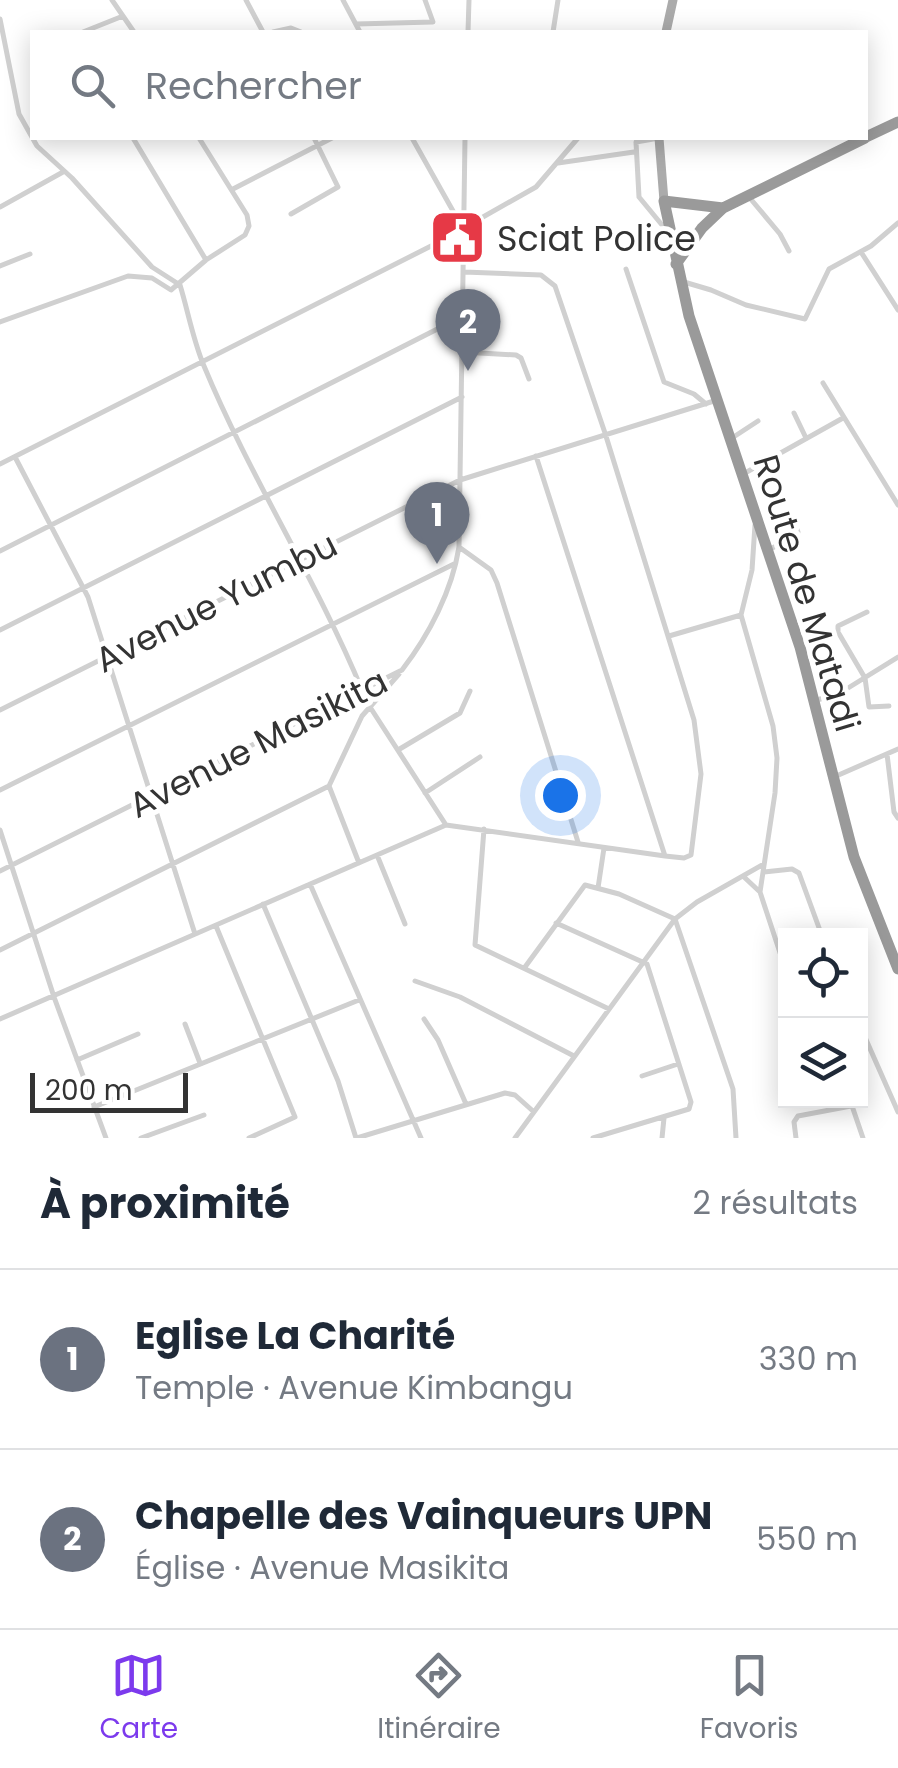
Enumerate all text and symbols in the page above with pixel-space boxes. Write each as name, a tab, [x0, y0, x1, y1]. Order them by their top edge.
search box	[30, 30, 868, 140]
icon: search	[65, 58, 120, 113]
text: Rechercher	[145, 59, 362, 112]
public building icon: Sciat Police	[428, 208, 488, 268]
place label: Sciat Police	[497, 214, 696, 263]
pin: 2	[436, 288, 500, 371]
street label: Route de Matadi	[742, 449, 872, 737]
pin: 1	[404, 482, 470, 564]
street label: Avenue Yumbu	[86, 520, 346, 684]
street label: Avenue Masikita	[120, 657, 396, 829]
your location	[535, 770, 586, 821]
map controls	[778, 928, 868, 1108]
button: locate	[778, 928, 868, 1018]
button: layers	[778, 1018, 868, 1108]
scale bar	[30, 1068, 188, 1112]
text: 200 m	[45, 1071, 133, 1110]
text: À proximité	[40, 1174, 290, 1233]
text: 2 résultats	[693, 1180, 858, 1225]
text: Eglise La Charité	[135, 1309, 455, 1362]
text: 1	[66, 1336, 79, 1381]
text: 330 m	[759, 1336, 858, 1381]
text: Temple · Avenue Kimbangu	[135, 1365, 573, 1410]
text: Chapelle des Vainqueurs UPN	[135, 1489, 712, 1542]
text: 2	[63, 1516, 82, 1561]
text: 550 m	[756, 1516, 858, 1561]
text: Église · Avenue Masikita	[135, 1545, 509, 1590]
tab: Carte	[100, 1648, 178, 1750]
tab: Itinéraire	[377, 1648, 501, 1750]
tab: Favoris	[700, 1648, 798, 1750]

